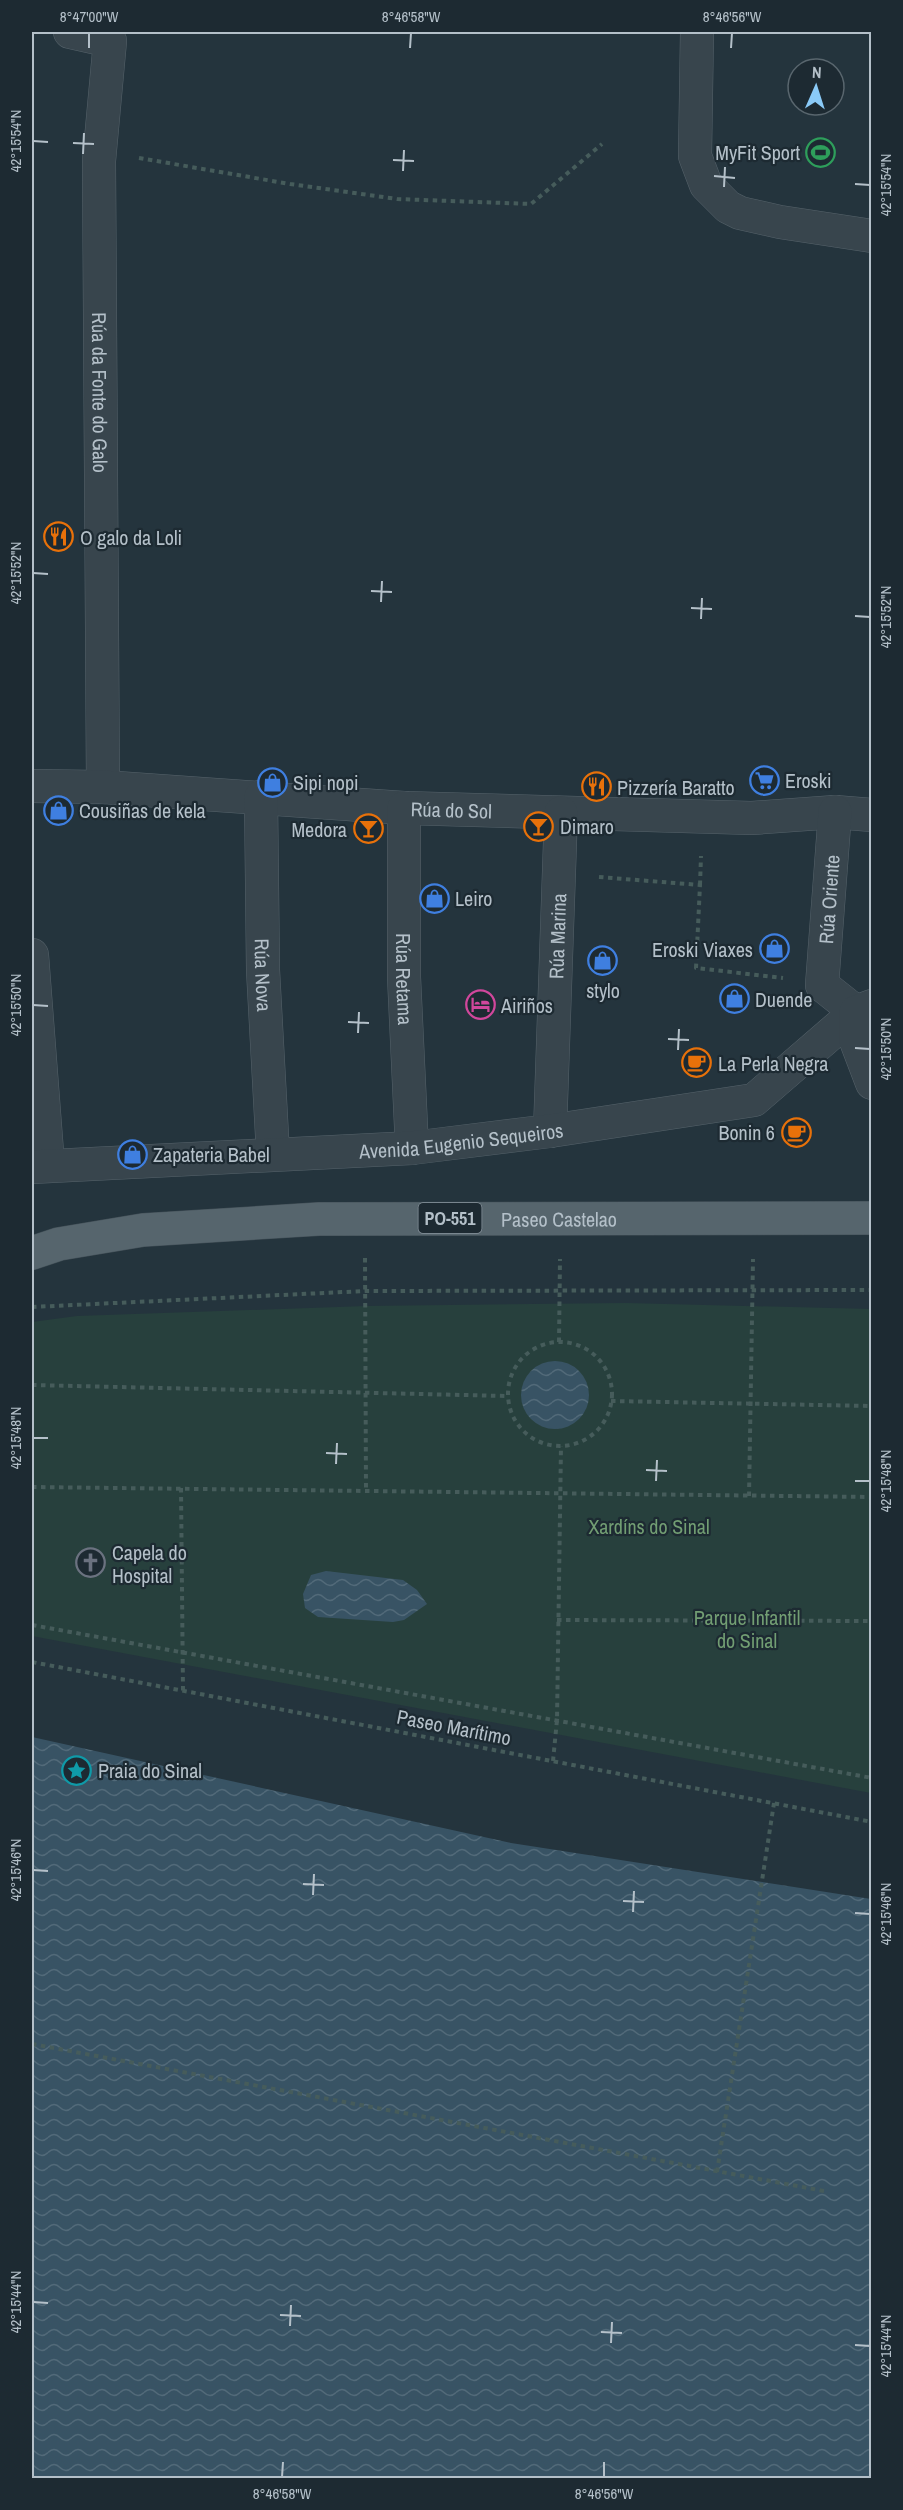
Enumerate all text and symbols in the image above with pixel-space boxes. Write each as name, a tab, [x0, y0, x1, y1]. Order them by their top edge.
text: 8°47'00"W	[60, 6, 119, 27]
text: 8°46'58"W	[382, 6, 441, 27]
text: 8°46'56"W	[703, 6, 762, 27]
north arrow	[786, 57, 846, 117]
text: N	[811, 61, 822, 83]
text: 42°15'54"N	[5, 110, 26, 172]
sports icon: MyFit Sport	[805, 136, 837, 168]
place label: MyFit Sport	[715, 139, 800, 166]
text: 42°15'54"N	[875, 154, 896, 216]
street label: Rúa da Fonte do Galo	[86, 312, 114, 473]
restaurant icon: O galo da Loli	[43, 521, 75, 553]
place label: O galo da Loli	[80, 524, 182, 551]
text: 42°15'52"N	[5, 542, 26, 604]
text: 42°15'52"N	[875, 586, 896, 648]
supermarket icon: Eroski	[748, 764, 780, 796]
shop icon: Sipi nopi	[256, 766, 288, 798]
place label: Eroski	[785, 767, 831, 794]
place label: Sipi nopi	[293, 769, 359, 796]
restaurant icon: Pizzería Baratto	[580, 771, 612, 803]
place label: Pizzería Baratto	[617, 774, 735, 801]
shop icon: Cousiñas de kela	[42, 794, 74, 826]
street label: Rúa do Sol	[410, 795, 492, 824]
place label: Cousiñas de kela	[79, 797, 206, 824]
bar icon: Dimaro	[523, 810, 555, 842]
bar icon: Medora	[352, 813, 384, 845]
place label: Dimaro	[560, 813, 614, 840]
place label: Medora	[291, 816, 347, 843]
street label: Rúa Oriente	[812, 854, 845, 945]
shop icon: Leiro	[418, 882, 450, 914]
place label: Leiro	[455, 885, 492, 912]
street label: Rúa Marina	[542, 893, 572, 979]
street label: Rúa Retama	[391, 933, 420, 1026]
shop icon: Eroski Viaxes	[758, 933, 790, 965]
place label: Eroski Viaxes	[652, 936, 753, 963]
street label: Rúa Nova	[249, 938, 279, 1012]
shop icon: stylo	[587, 944, 619, 976]
text: 42°15'50"N	[5, 974, 26, 1036]
place label: stylo	[586, 977, 620, 1004]
shop icon: Duende	[718, 983, 750, 1015]
place label: Duende	[755, 986, 812, 1013]
hotel icon: Airiños	[464, 989, 496, 1021]
place label: Airiños	[500, 992, 553, 1019]
text: 42°15'50"N	[875, 1018, 896, 1080]
cafe icon: La Perla Negra	[681, 1047, 713, 1079]
place label: La Perla Negra	[718, 1050, 828, 1077]
street label: Avenida Eugenio Sequeiros	[357, 1116, 565, 1164]
cafe icon: Bonin 6	[780, 1116, 812, 1148]
place label: Bonin 6	[718, 1119, 775, 1146]
shop icon: Zapateria Babel	[116, 1138, 148, 1170]
place label: Zapateria Babel	[153, 1141, 270, 1168]
road number: PO-551	[418, 1203, 482, 1233]
street label: Paseo Castelao	[501, 1205, 617, 1232]
text: 42°15'48"N	[5, 1407, 26, 1469]
text: 42°15'48"N	[875, 1450, 896, 1512]
park label: Xardíns do Sinal	[588, 1513, 710, 1540]
place label: Capela do Hospital	[112, 1539, 187, 1589]
church icon: Capela do Hospital	[75, 1547, 107, 1579]
park label: Parque Infantil do Sinal	[694, 1604, 800, 1654]
street label: Paseo Marítimo	[395, 1703, 513, 1751]
place icon: Praia do Sinal	[61, 1754, 93, 1786]
place label: Praia do Sinal	[98, 1757, 202, 1784]
text: 42°15'46"N	[5, 1839, 26, 1901]
text: 42°15'46"N	[875, 1883, 896, 1945]
text: 42°15'44"N	[5, 2271, 26, 2333]
text: 42°15'44"N	[875, 2315, 896, 2377]
text: 8°46'58"W	[253, 2483, 312, 2504]
text: 8°46'56"W	[575, 2483, 634, 2504]

